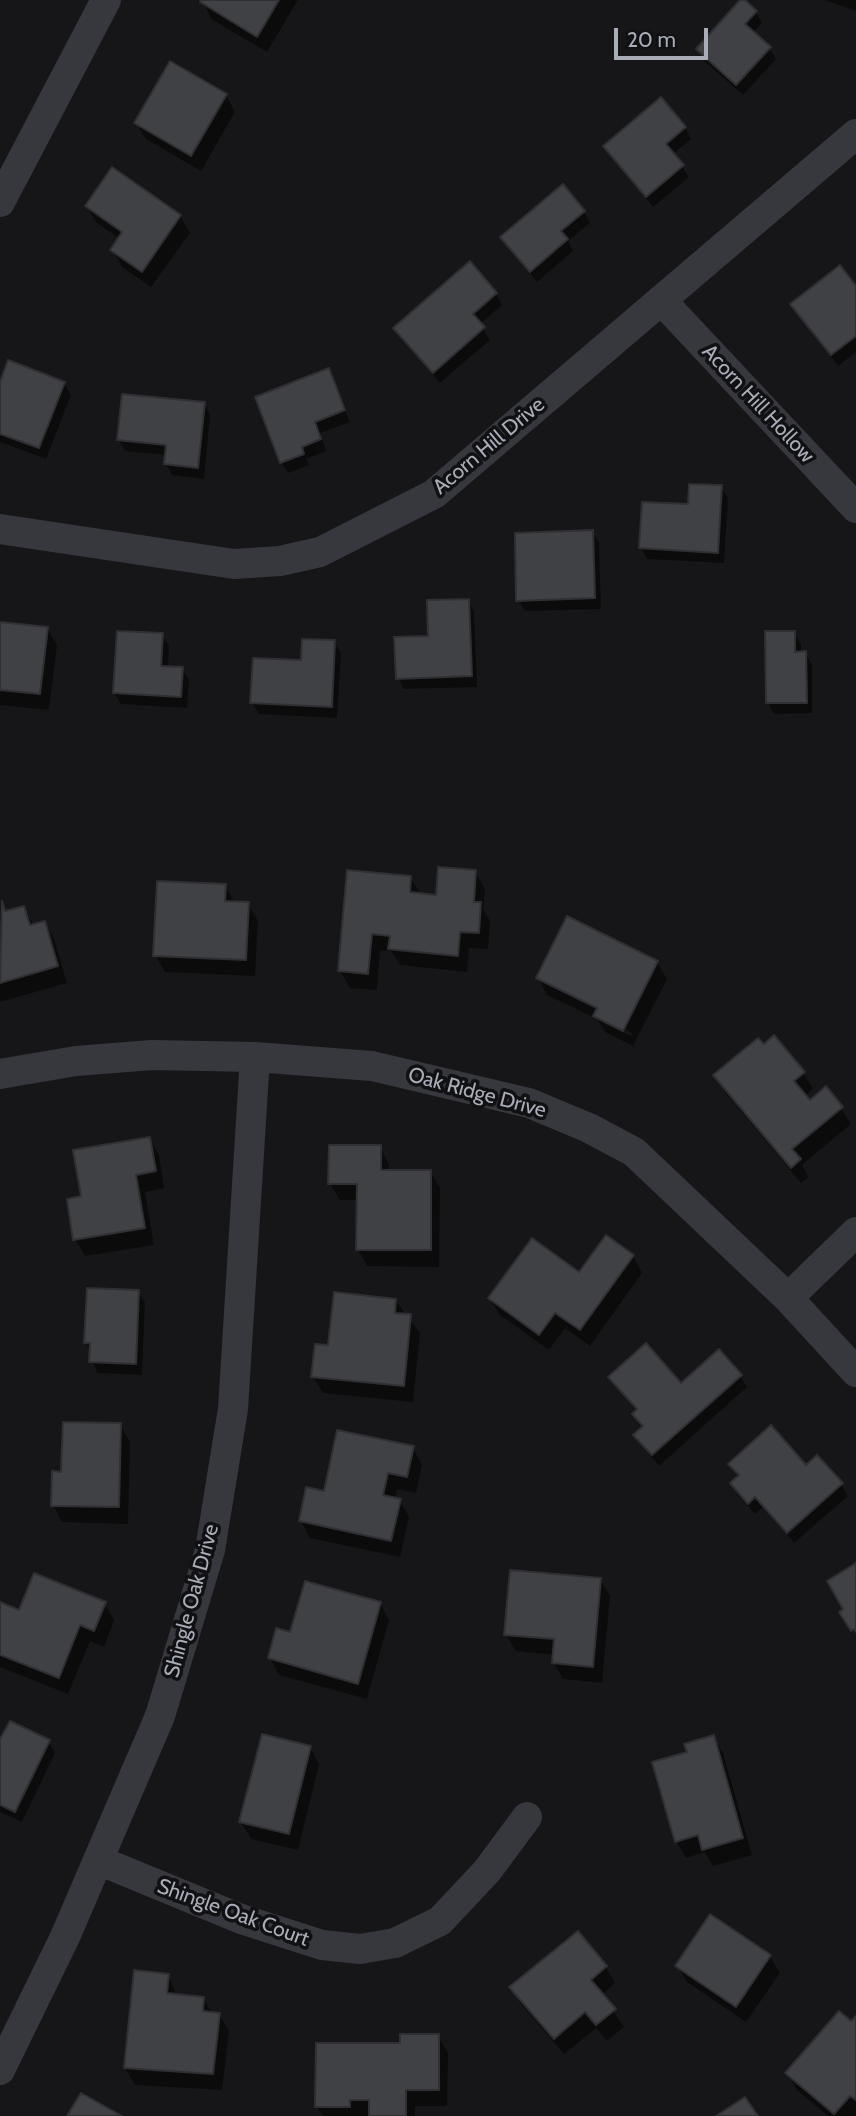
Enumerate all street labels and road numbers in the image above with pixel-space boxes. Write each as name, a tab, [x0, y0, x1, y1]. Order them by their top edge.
street label: Acorn Hill Hollow	[697, 339, 819, 469]
street label: Acorn Hill Drive	[428, 392, 550, 500]
street label: Oak Ridge Drive	[405, 1062, 549, 1124]
street label: Shingle Oak Drive	[159, 1522, 225, 1680]
street label: Shingle Oak Court	[154, 1874, 312, 1952]

